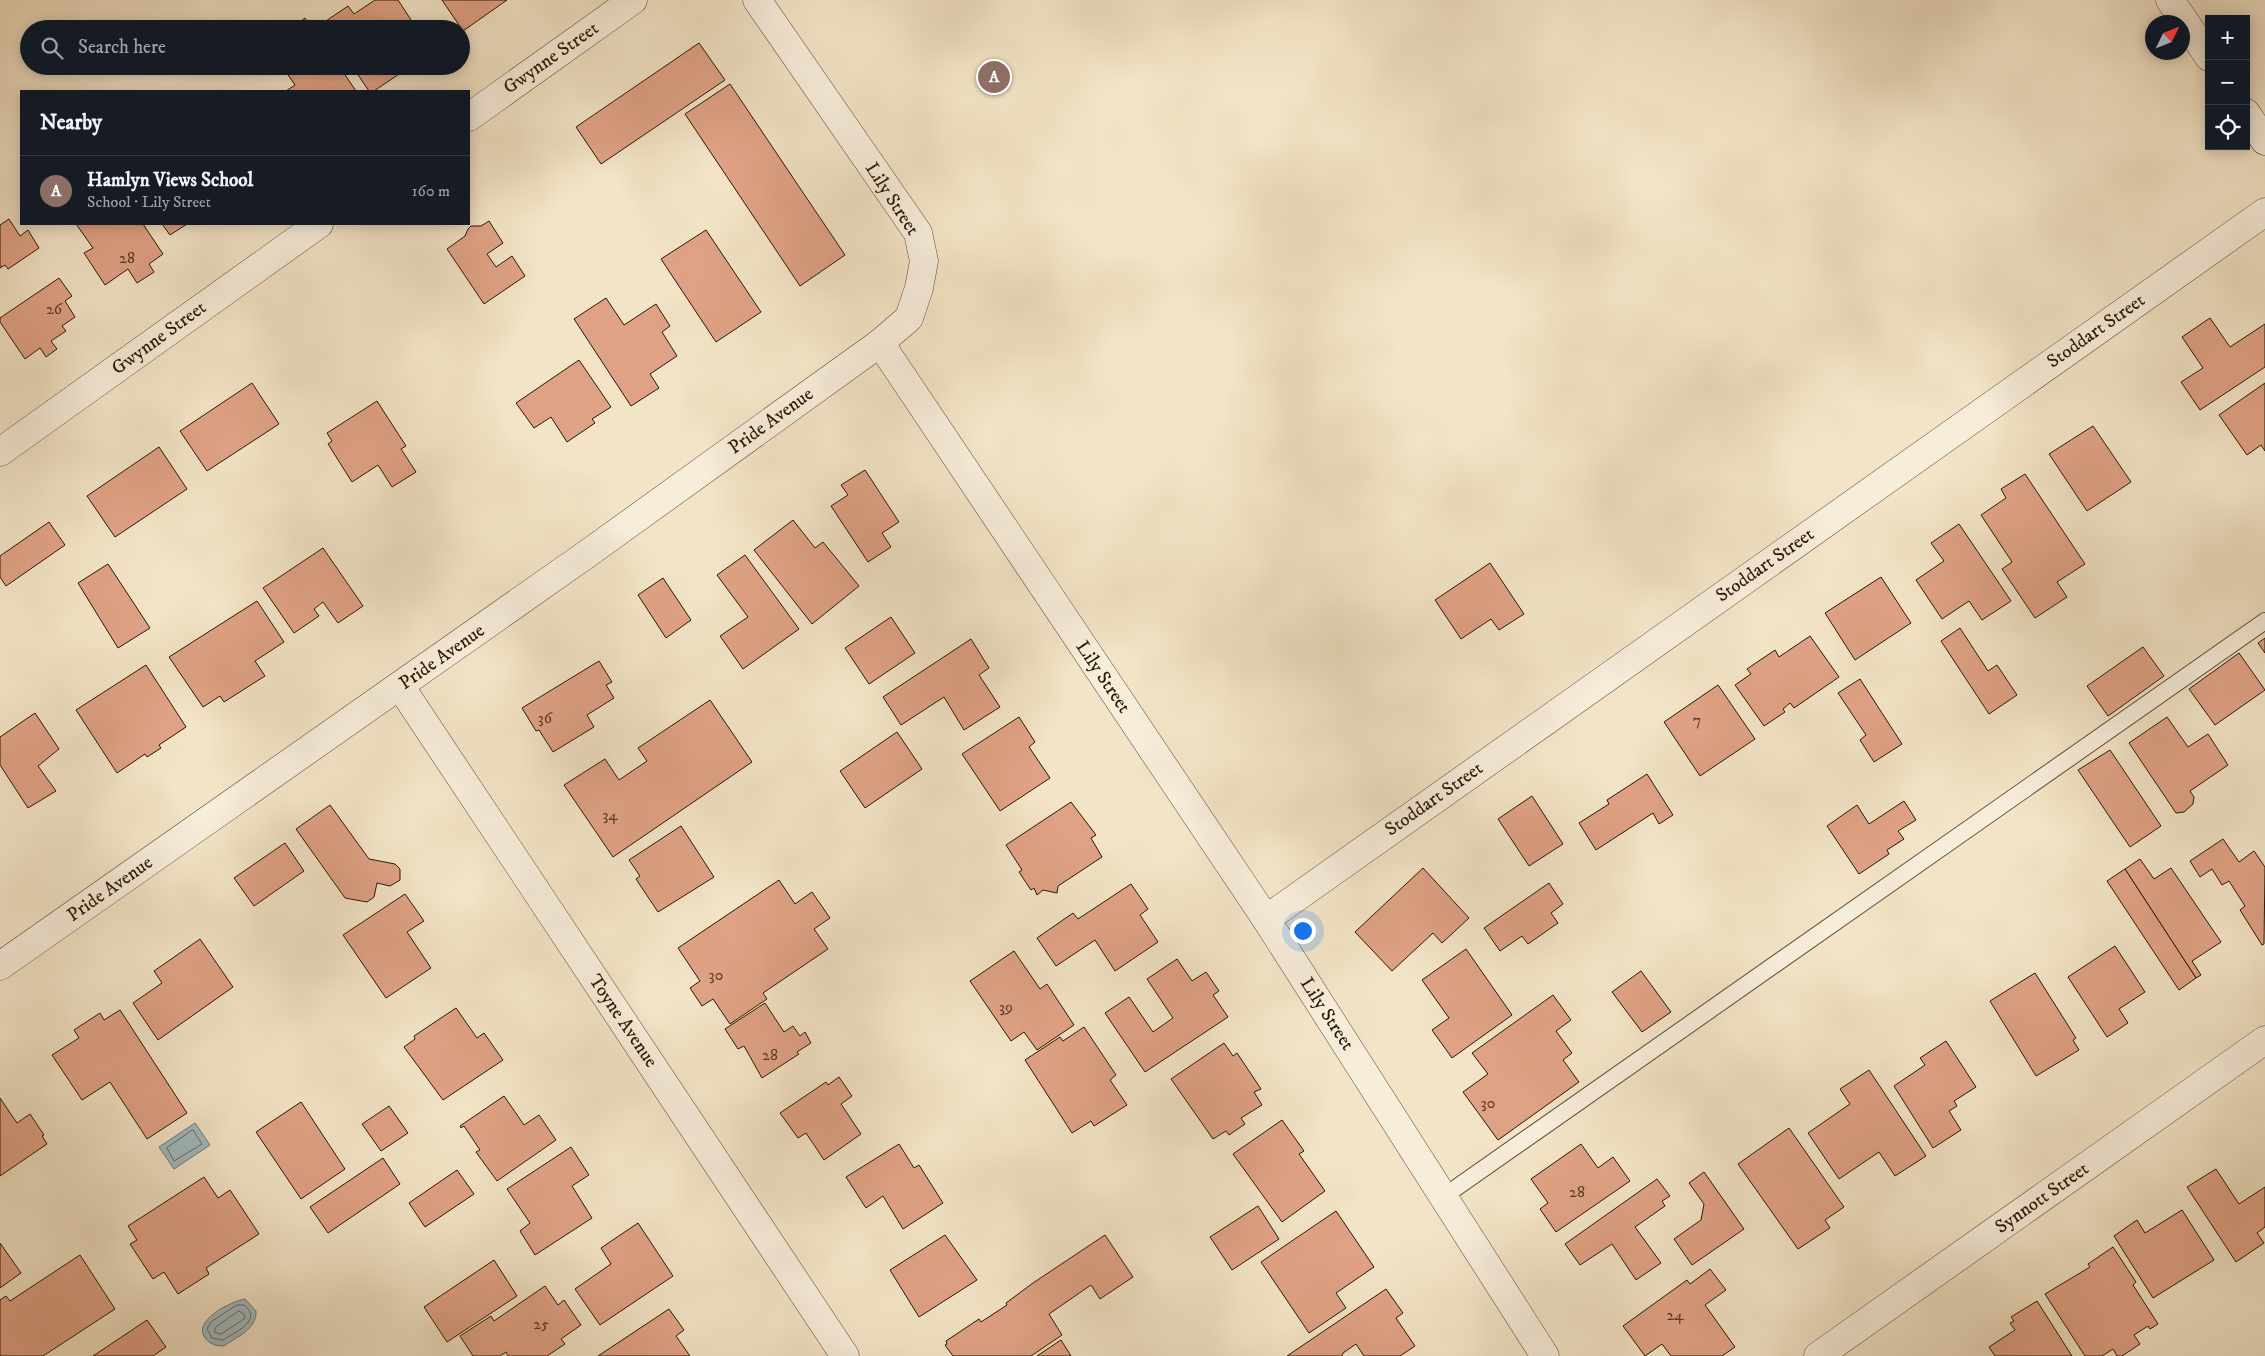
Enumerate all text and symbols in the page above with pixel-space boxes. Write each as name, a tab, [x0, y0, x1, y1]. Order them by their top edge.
north arrow	[2145, 15, 2190, 60]
map controls	[2205, 15, 2250, 150]
button: +	[2205, 15, 2250, 60]
street label: Gwynne Street	[499, 17, 603, 99]
search box	[20, 20, 470, 75]
icon: search	[38, 34, 66, 62]
text: Search here	[78, 36, 166, 59]
pin: A	[978, 58, 1010, 96]
button: −	[2205, 60, 2250, 105]
button: locate	[2205, 105, 2250, 150]
text: Nearby	[40, 110, 102, 136]
street label: Lily Street	[860, 158, 924, 240]
text: Hamlyn Views School	[87, 169, 253, 192]
text: A	[51, 181, 61, 201]
text: 160 m	[412, 181, 450, 201]
text: School · Lily Street	[87, 192, 211, 212]
house number: 28	[119, 248, 135, 268]
street label: Stoddart Street	[2043, 289, 2149, 373]
street label: Gwynne Street	[107, 296, 211, 380]
house number: 26	[46, 299, 63, 319]
street label: Pride Avenue	[724, 382, 818, 459]
street label: Stoddart Street	[1712, 523, 1818, 607]
street label: Pride Avenue	[395, 619, 489, 695]
street label: Lily Street	[1071, 637, 1135, 717]
house number: 36	[538, 708, 553, 728]
house number: 7	[1693, 710, 1701, 730]
street label: Stoddart Street	[1381, 757, 1487, 841]
house number: 34	[602, 805, 618, 825]
street label: Pride Avenue	[63, 851, 157, 927]
your location	[1290, 918, 1316, 944]
house number: 30	[709, 965, 723, 985]
street label: Toyne Avenue	[583, 970, 663, 1072]
street label: Lily Street	[1295, 973, 1359, 1055]
house number: 39	[999, 997, 1013, 1017]
house number: 28	[762, 1045, 778, 1065]
house number: 30	[1481, 1093, 1495, 1113]
street label: Synnott Street	[1991, 1157, 2093, 1239]
house number: 28	[1569, 1182, 1585, 1202]
house number: 24	[1666, 1305, 1684, 1325]
house number: 25	[533, 1314, 549, 1334]

